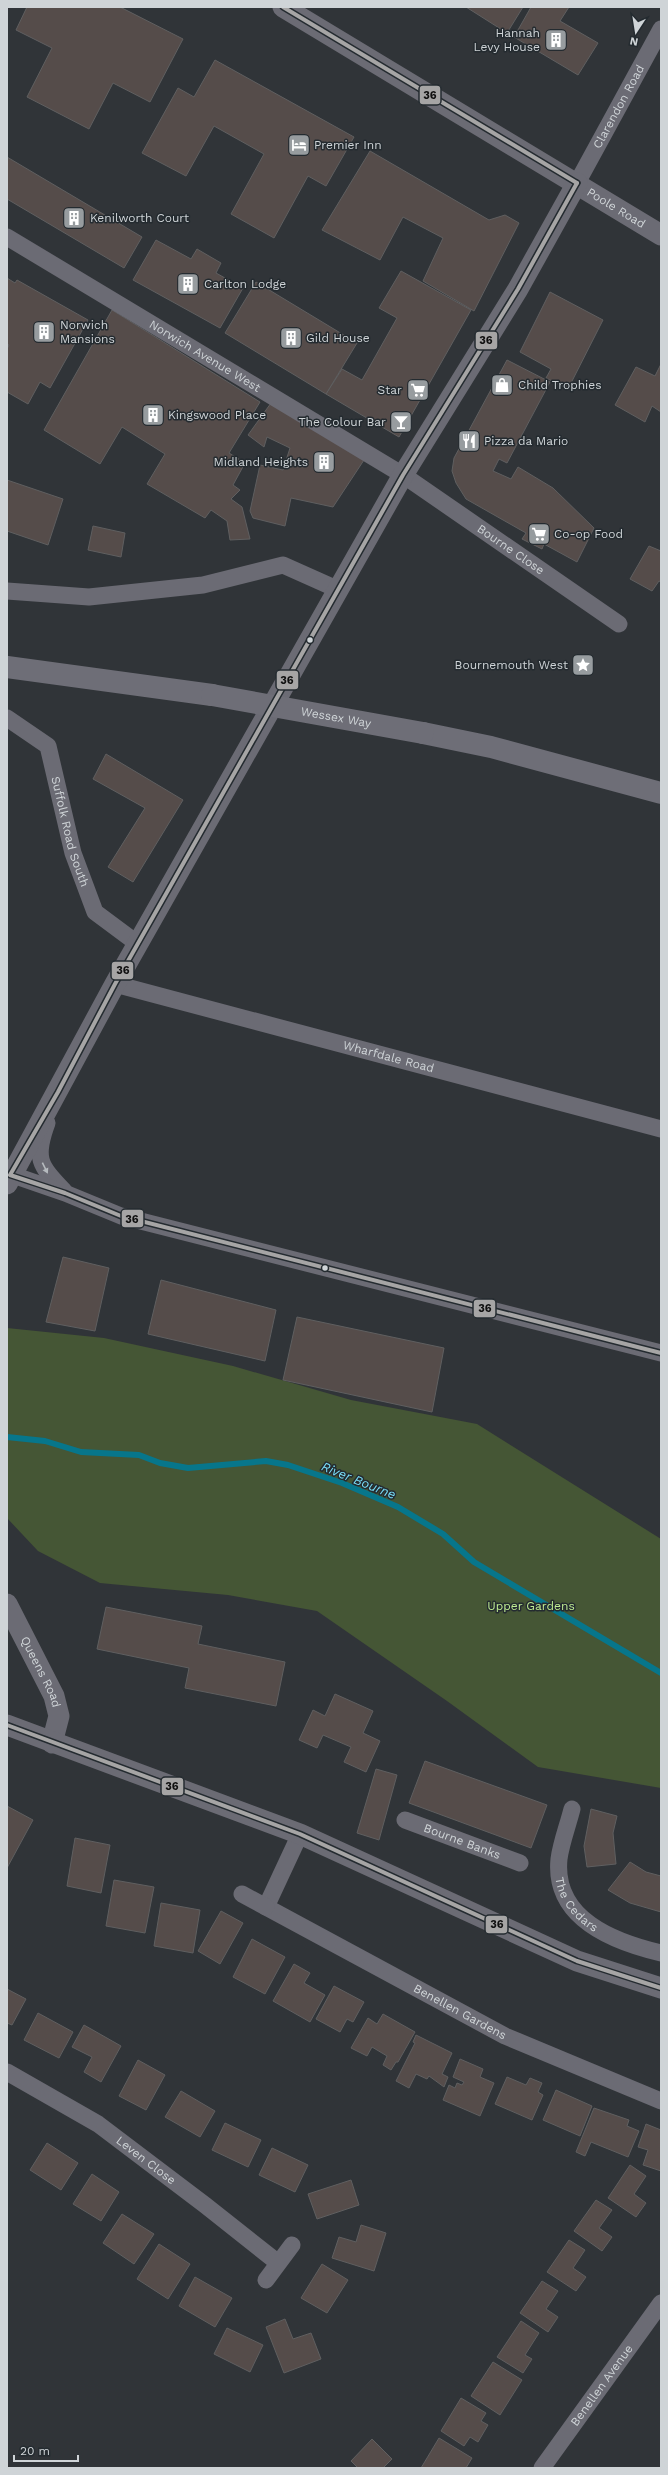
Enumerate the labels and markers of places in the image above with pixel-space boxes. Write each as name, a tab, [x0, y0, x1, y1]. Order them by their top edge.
place label: Hannah Levy House	[473, 26, 540, 54]
building icon: Hannah Levy House	[543, 27, 569, 53]
hotel icon: Premier Inn	[286, 132, 312, 158]
place label: Premier Inn	[314, 138, 382, 152]
building icon: Kenilworth Court	[61, 205, 87, 231]
place label: Kenilworth Court	[90, 211, 189, 225]
building icon: Carlton Lodge	[175, 271, 201, 297]
place label: Carlton Lodge	[204, 277, 286, 291]
place label: Norwich Mansions	[60, 318, 115, 346]
building icon: Norwich Mansions	[31, 319, 57, 345]
building icon: Gild House	[278, 325, 304, 351]
place label: Gild House	[306, 331, 370, 345]
shop icon: Child Trophies	[489, 372, 515, 398]
supermarket icon: Star	[405, 377, 431, 403]
place label: Child Trophies	[518, 378, 602, 392]
place label: Star	[378, 383, 402, 397]
building icon: Kingswood Place	[140, 402, 166, 428]
place label: Kingswood Place	[168, 408, 266, 422]
bar icon: The Colour Bar	[388, 409, 414, 435]
place label: The Colour Bar	[299, 415, 386, 429]
restaurant icon: Pizza da Mario	[456, 428, 482, 454]
place label: Pizza da Mario	[484, 434, 568, 448]
building icon: Midland Heights	[311, 449, 337, 475]
place label: Midland Heights	[214, 455, 308, 469]
supermarket icon: Co-op Food	[526, 521, 552, 547]
place label: Co-op Food	[554, 527, 623, 541]
unlabelled marker	[305, 635, 315, 645]
place icon: Bournemouth West	[570, 652, 596, 678]
place label: Bournemouth West	[455, 658, 568, 672]
unlabelled marker	[320, 1263, 330, 1273]

